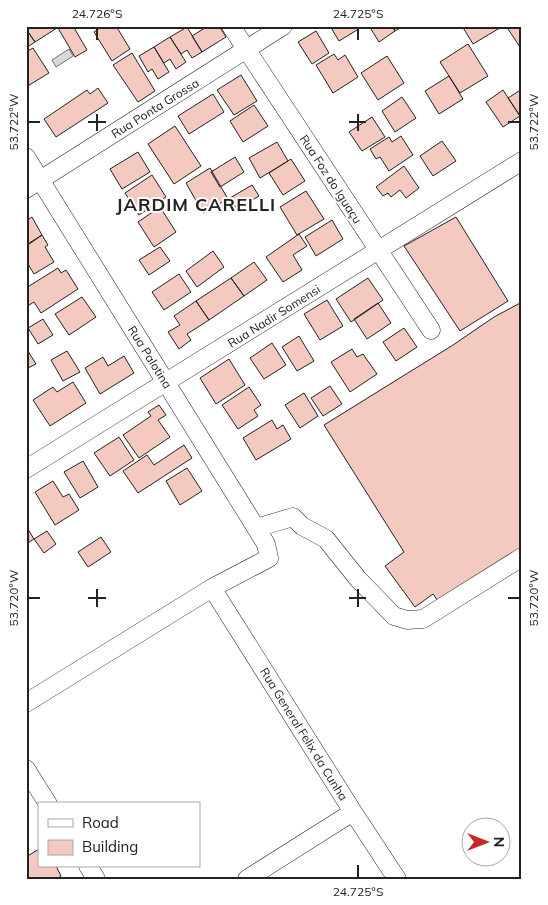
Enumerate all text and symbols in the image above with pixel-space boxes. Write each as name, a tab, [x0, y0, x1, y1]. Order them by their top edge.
text: 24.726°S	[72, 6, 122, 21]
text: 24.725°S	[333, 6, 383, 21]
street label: Rua Ponta Grossa	[108, 75, 202, 141]
text: 53.722°W	[6, 94, 21, 150]
text: 53.722°W	[526, 94, 541, 150]
street label: Rua Foz do Iguaçu	[297, 132, 365, 226]
district label: JARDIM CARELLI	[116, 193, 276, 216]
street label: Rua Nadir Somensi	[225, 281, 323, 351]
street label: Rua Palotina	[125, 323, 175, 391]
text: 53.720°W	[6, 570, 21, 626]
text: 53.720°W	[526, 570, 541, 626]
street label: Rua General Felix da Cunha	[257, 665, 351, 803]
legend	[38, 802, 200, 868]
text: Road	[82, 813, 119, 832]
north arrow	[460, 818, 510, 868]
text: Building	[82, 837, 138, 856]
text: N	[490, 837, 508, 847]
text: 24.725°S	[333, 884, 383, 899]

